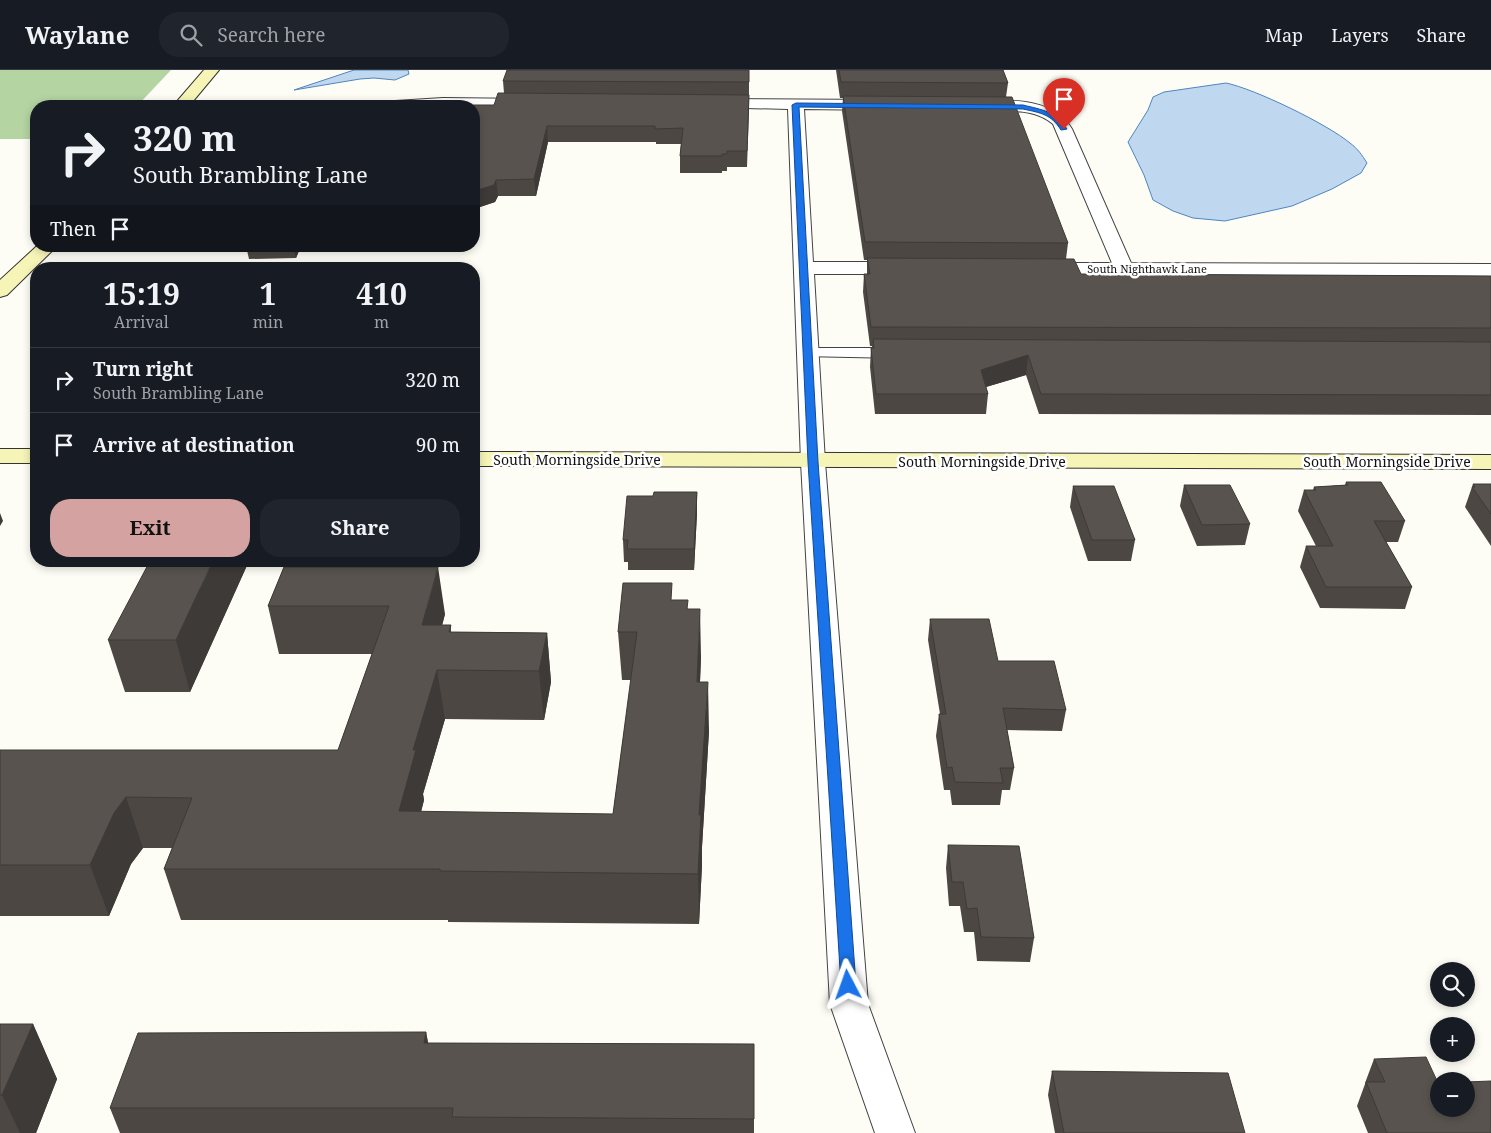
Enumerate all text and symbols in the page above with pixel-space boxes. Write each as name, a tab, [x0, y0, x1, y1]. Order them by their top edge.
search box	[159, 12, 509, 57]
text: Waylane	[25, 18, 129, 51]
icon: search	[177, 21, 205, 49]
text: Search here	[217, 22, 325, 48]
text: Map	[1265, 23, 1303, 47]
text: Layers	[1331, 23, 1389, 47]
text: Share	[1417, 23, 1466, 47]
pin	[1043, 78, 1085, 129]
icon: arrive	[1050, 85, 1078, 113]
text: 320 m	[133, 114, 236, 161]
icon: right	[50, 120, 115, 185]
text: South Brambling Lane	[133, 159, 368, 189]
icon: arrive	[106, 215, 134, 243]
text: Then	[50, 216, 96, 242]
street label: South Nighthawk Lane	[1087, 261, 1207, 276]
text: 15:19	[103, 273, 180, 314]
text: 1	[260, 273, 276, 314]
text: 410	[356, 273, 407, 314]
text: Arrival	[114, 311, 169, 333]
text: min	[253, 311, 283, 333]
text: m	[374, 311, 389, 333]
text: Turn right	[93, 356, 193, 382]
icon: right	[50, 366, 78, 394]
text: 320 m	[405, 367, 460, 393]
text: South Brambling Lane	[93, 382, 264, 404]
icon: arrive	[50, 431, 78, 459]
text: Arrive at destination	[93, 432, 295, 458]
text: 90 m	[416, 432, 460, 458]
street label: South Morningside Drive	[493, 450, 661, 469]
street label: South Morningside Drive	[898, 452, 1066, 471]
street label: South Morningside Drive	[1303, 452, 1471, 471]
button: Exit	[50, 499, 250, 557]
button: Share	[260, 499, 460, 557]
position arrow	[821, 958, 873, 1010]
map controls	[1430, 962, 1475, 1117]
button: search	[1430, 962, 1475, 1007]
button: +	[1430, 1017, 1475, 1062]
button: −	[1430, 1072, 1475, 1117]

